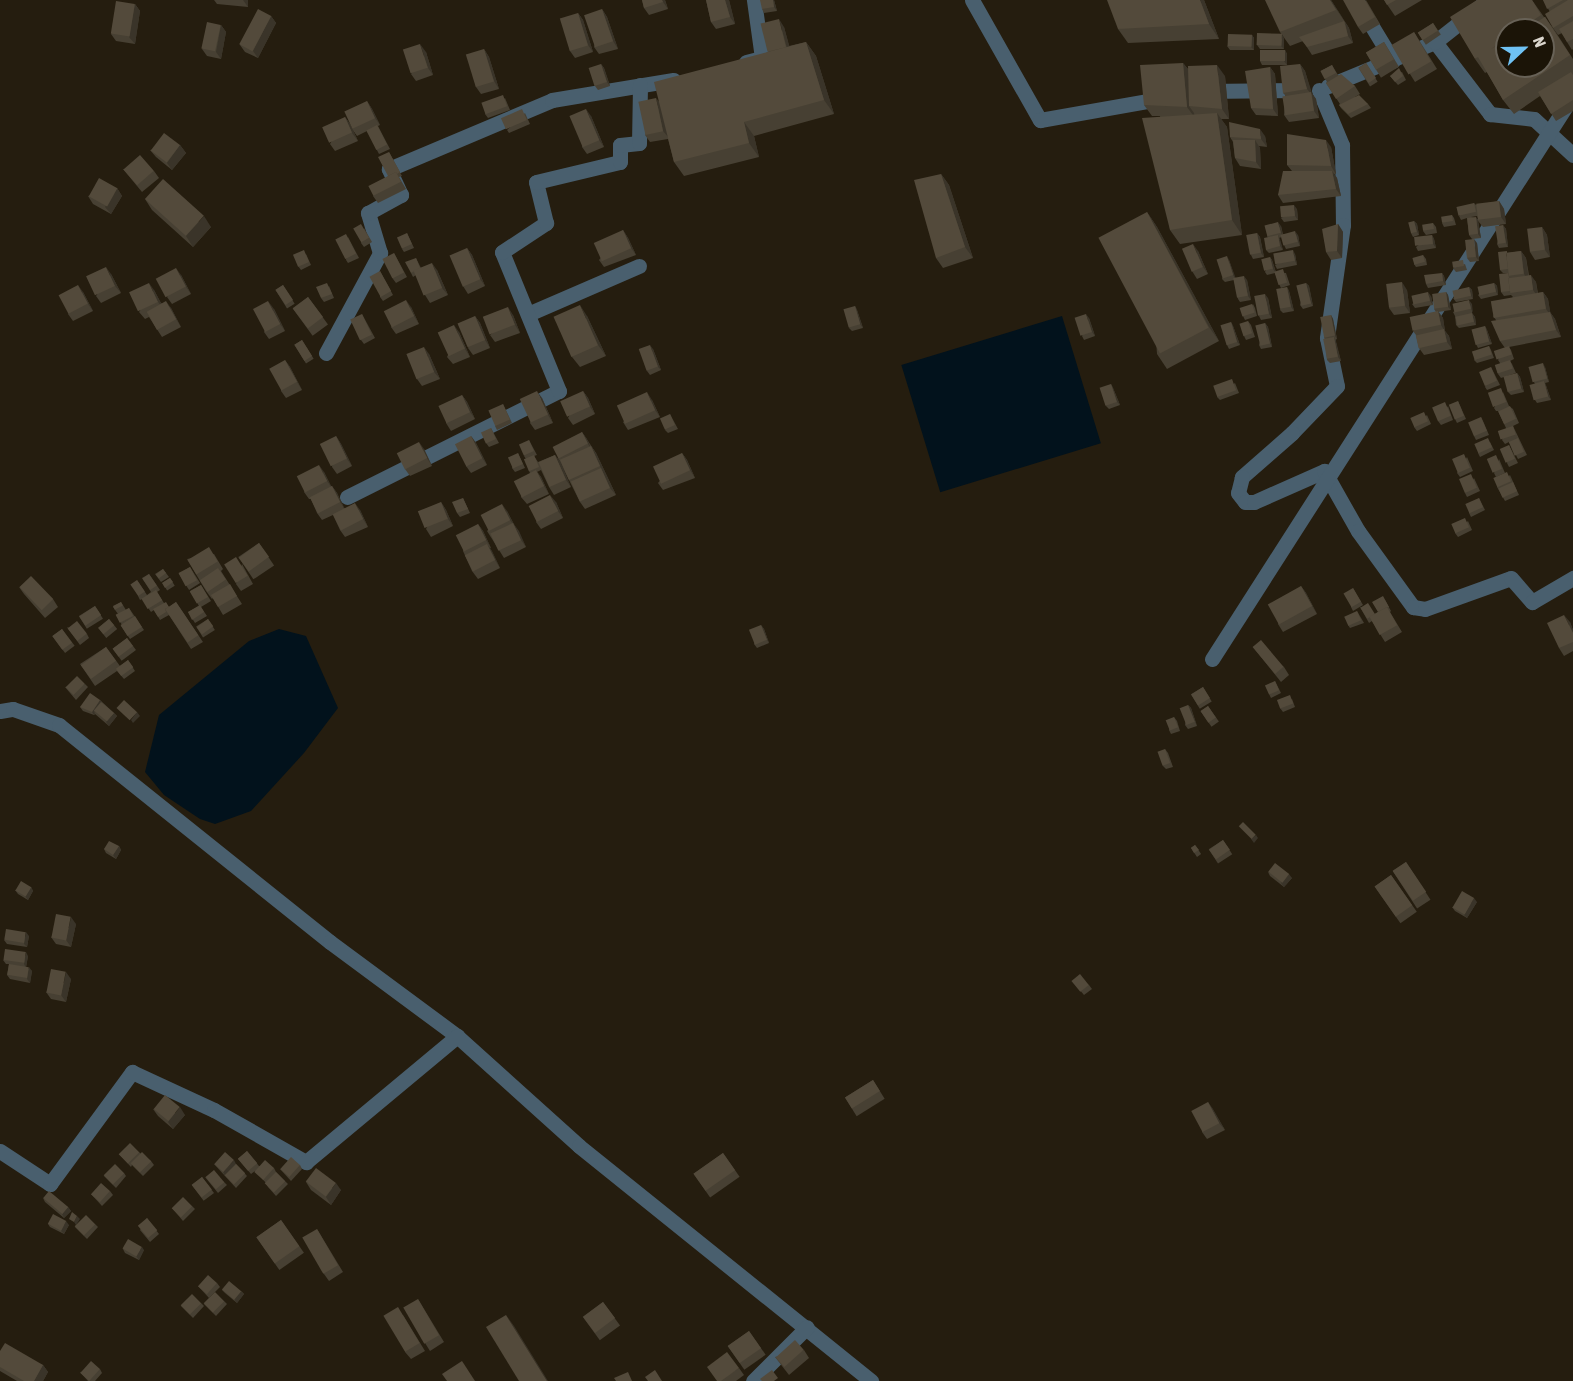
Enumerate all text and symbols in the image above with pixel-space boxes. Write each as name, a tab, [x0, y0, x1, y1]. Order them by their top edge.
north arrow	[1495, 18, 1555, 78]
text: N	[1530, 34, 1550, 50]

